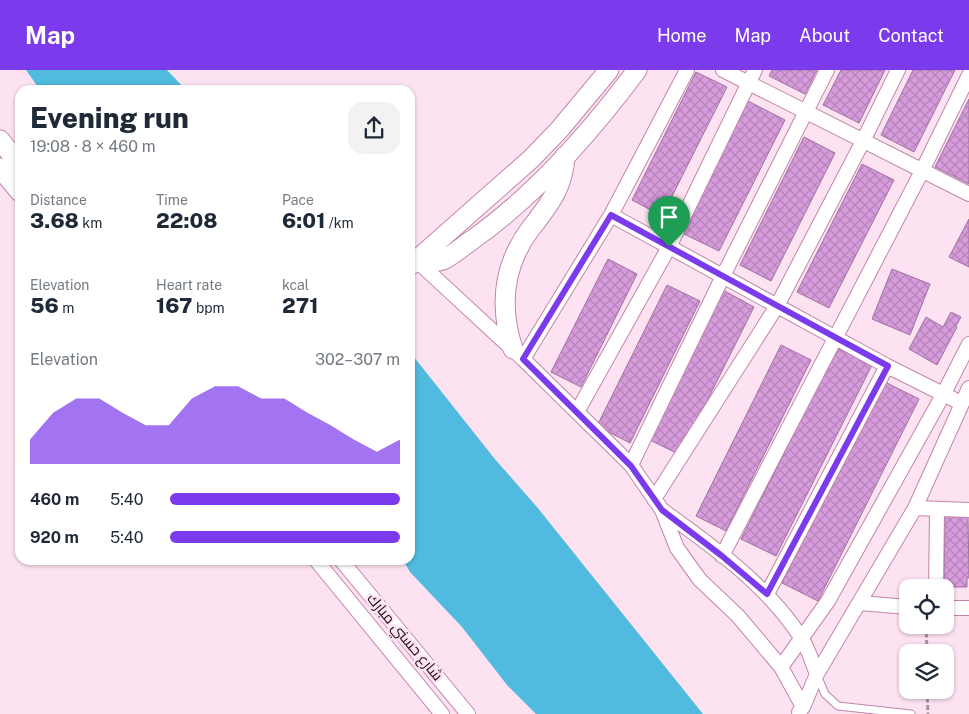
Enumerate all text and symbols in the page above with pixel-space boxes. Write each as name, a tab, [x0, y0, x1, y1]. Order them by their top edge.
text: Map	[25, 21, 75, 49]
text: Home	[657, 25, 707, 46]
text: Map	[735, 25, 771, 46]
text: About	[799, 25, 850, 46]
text: Contact	[878, 25, 944, 46]
text: Evening run	[30, 101, 189, 134]
button: share	[348, 102, 400, 154]
text: 19:08 · 8 × 460 m	[30, 137, 156, 156]
text: Distance	[30, 192, 87, 208]
text: Time	[156, 192, 188, 208]
text: Pace	[282, 192, 314, 208]
pin	[648, 196, 690, 247]
icon: arrive	[655, 203, 683, 231]
text: 3.68	[30, 208, 79, 233]
text: 22:08	[156, 208, 218, 233]
text: 6:01	[282, 208, 325, 233]
text: km	[79, 215, 102, 231]
text: /km	[325, 215, 354, 231]
text: Elevation	[30, 277, 89, 293]
text: Heart rate	[156, 277, 222, 293]
text: kcal	[282, 277, 309, 293]
text: 56	[30, 293, 59, 318]
text: 167	[156, 293, 193, 318]
text: 271	[282, 293, 318, 318]
text: m	[59, 300, 74, 316]
text: bpm	[193, 300, 225, 316]
text: Elevation	[30, 350, 98, 369]
text: 302–307 m	[315, 350, 400, 369]
text: 460 m	[30, 490, 79, 509]
text: 5:40	[110, 490, 144, 509]
text: 920 m	[30, 528, 79, 547]
text: 5:40	[110, 528, 144, 547]
map controls	[899, 579, 954, 699]
button: locate	[899, 579, 954, 634]
street label: شارع حسني مبارك	[361, 590, 447, 686]
button: layers	[899, 644, 954, 699]

